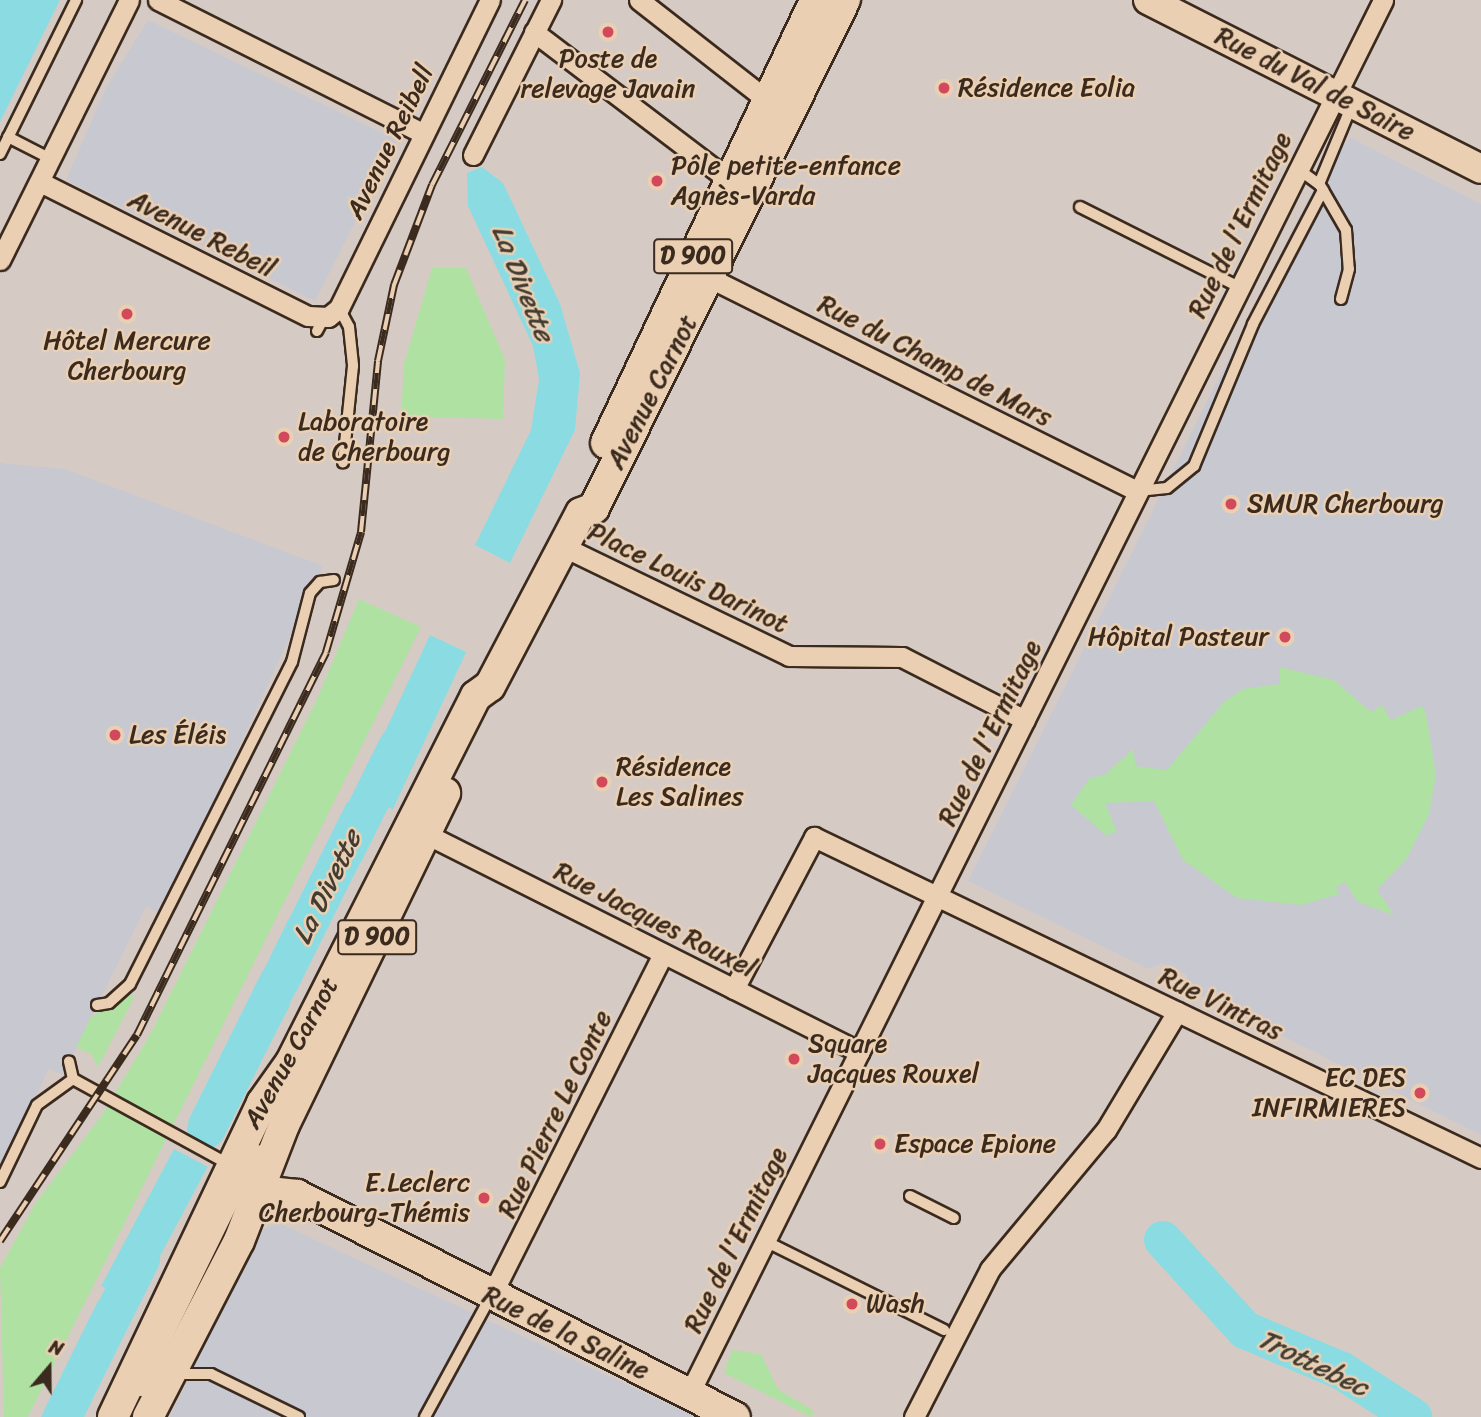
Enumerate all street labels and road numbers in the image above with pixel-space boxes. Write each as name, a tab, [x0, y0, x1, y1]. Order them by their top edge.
street label: Rue du Val de Saire	[1211, 20, 1419, 148]
street label: Avenue Reibell	[339, 60, 441, 224]
street label: Rue de l'Ermitage	[1181, 127, 1299, 323]
street label: Avenue Rebeil	[123, 184, 281, 284]
road number: D 900	[653, 235, 733, 276]
street label: Rue du Champ de Mars	[813, 288, 1057, 434]
street label: Avenue Carnot	[600, 310, 704, 474]
street label: Place Louis Darinot	[583, 516, 793, 640]
street label: Rue de l'Ermitage	[931, 635, 1049, 831]
street label: Rue Jacques Rouxel	[550, 856, 760, 984]
road number: D 900	[337, 917, 417, 958]
street label: Rue Vintras	[1154, 961, 1288, 1047]
street label: Avenue Carnot	[237, 972, 345, 1134]
street label: Rue Pierre Le Conte	[491, 1005, 619, 1223]
street label: Rue de l'Ermitage	[677, 1142, 795, 1338]
street label: Rue de la Saline	[478, 1279, 654, 1387]

